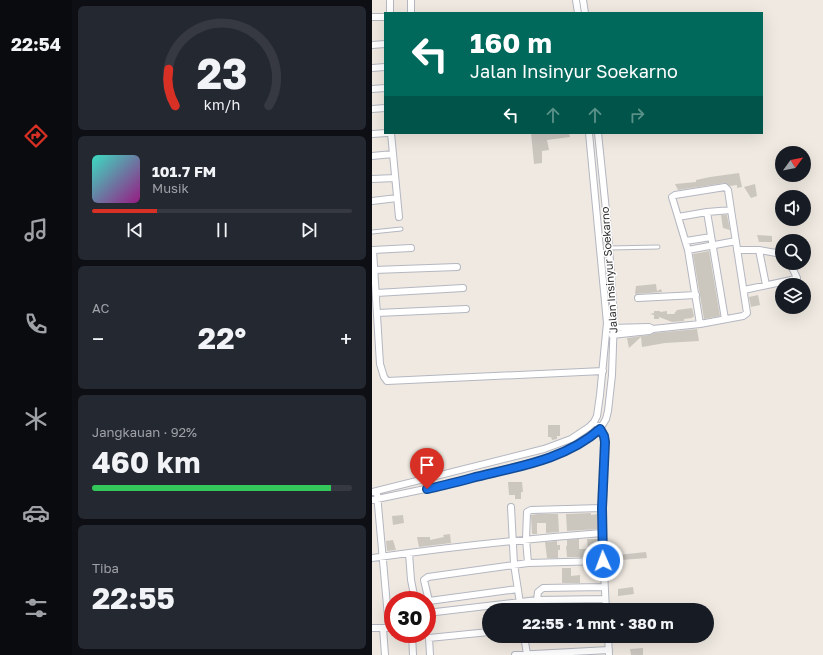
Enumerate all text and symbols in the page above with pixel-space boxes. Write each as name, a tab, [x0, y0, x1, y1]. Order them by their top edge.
text: 160 m	[470, 26, 552, 59]
icon: left	[404, 28, 456, 80]
text: 22:54	[11, 33, 61, 55]
text: 23	[197, 48, 247, 98]
text: Jalan Insinyur Soekarno	[470, 60, 678, 82]
text: km/h	[204, 95, 240, 112]
icon: left	[500, 104, 522, 126]
icon: ahead	[542, 104, 564, 126]
icon: ahead	[584, 104, 606, 126]
icon: right	[626, 104, 648, 126]
icon: directions	[22, 122, 50, 150]
north arrow	[775, 146, 811, 182]
map controls	[775, 146, 811, 314]
text: 101.7 FM	[152, 162, 216, 180]
text: Musik	[152, 180, 189, 196]
button: sound	[775, 190, 811, 226]
street label: Jalan Insinyur Soekarno	[598, 206, 619, 334]
icon: music	[22, 216, 50, 244]
icon: previous	[124, 219, 146, 241]
icon: pause	[211, 219, 233, 241]
icon: next	[298, 219, 320, 241]
button: search	[775, 234, 811, 270]
button: layers	[775, 278, 811, 314]
text: AC	[92, 300, 109, 316]
icon: phone	[22, 310, 50, 338]
text: 22°	[198, 320, 246, 356]
text: −	[92, 325, 104, 352]
text: +	[340, 325, 352, 352]
icon: climate	[22, 405, 50, 433]
text: Jangkauan · 92%	[92, 424, 197, 440]
text: 460 km	[92, 444, 200, 480]
pin	[410, 448, 444, 489]
icon: arrive	[416, 454, 438, 476]
icon: car	[22, 499, 50, 527]
position arrow	[582, 540, 624, 582]
text: Tiba	[92, 560, 119, 576]
text: 22:55	[92, 580, 175, 616]
speed limit sign: 30	[384, 591, 436, 643]
icon: filters	[22, 594, 50, 622]
text: 22:55 · 1 mnt · 380 m	[522, 614, 674, 632]

